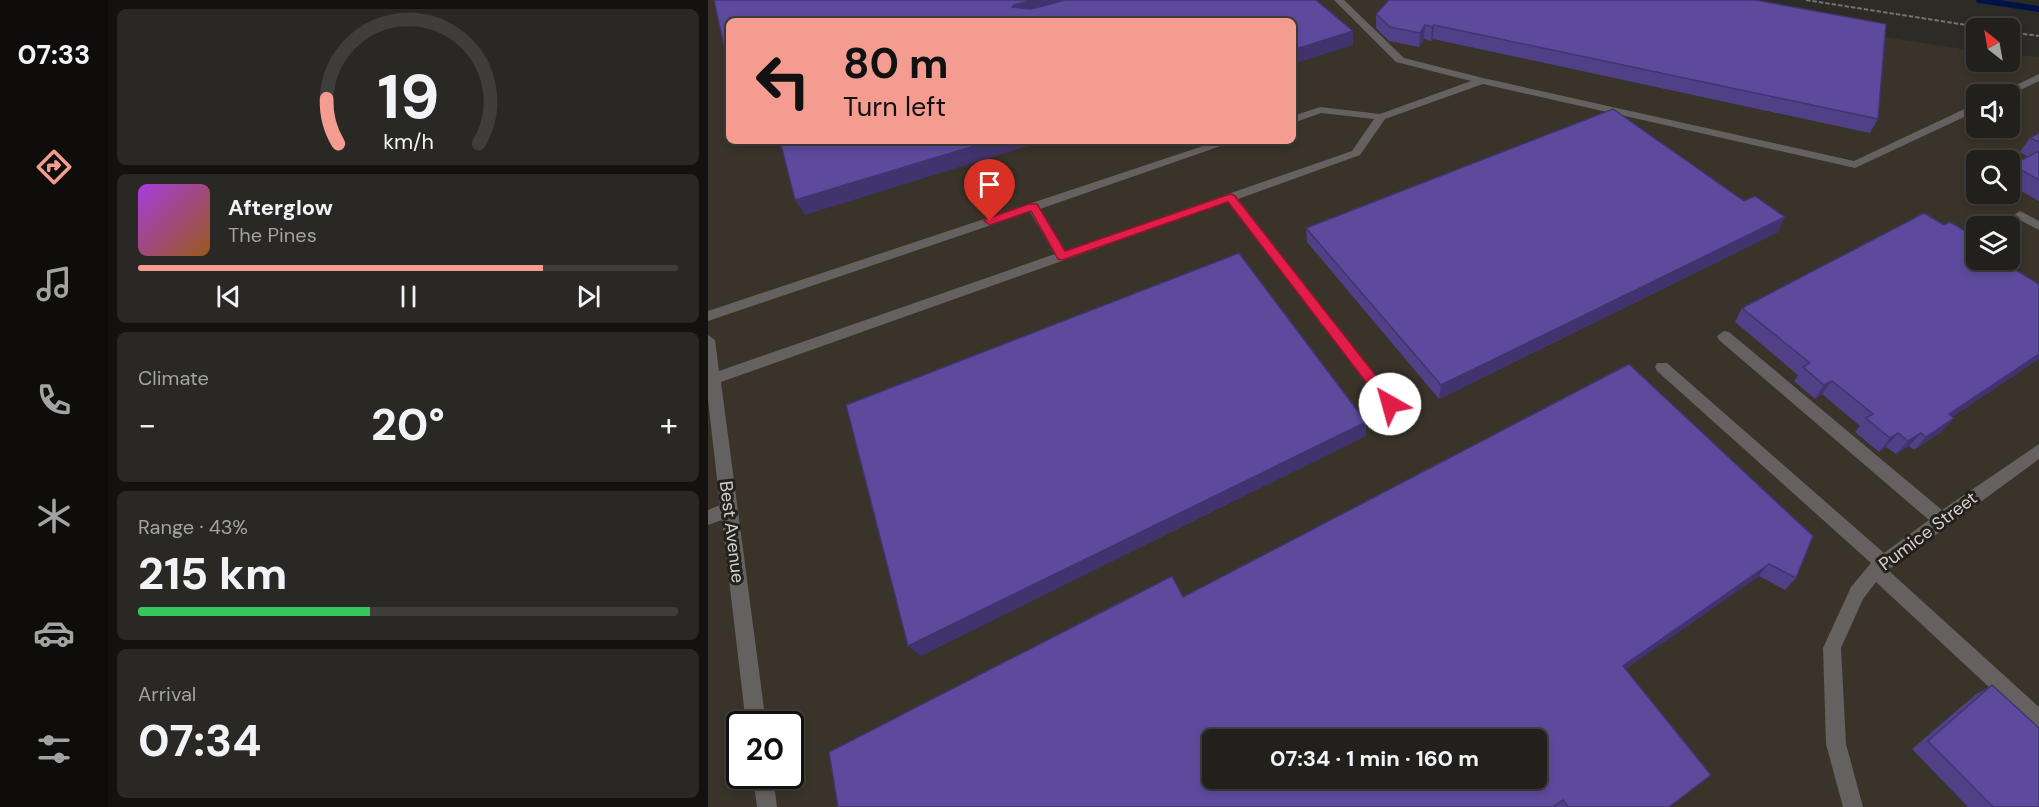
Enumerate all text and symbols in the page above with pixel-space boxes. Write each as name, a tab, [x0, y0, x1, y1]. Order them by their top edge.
north arrow	[1966, 18, 2020, 72]
map controls	[1966, 18, 2020, 270]
text: 80 m	[843, 36, 949, 91]
text: 07:33	[18, 37, 90, 72]
icon: left	[744, 42, 822, 120]
text: 19	[377, 56, 439, 137]
button: sound	[1966, 84, 2020, 138]
text: Turn left	[843, 89, 946, 124]
text: km/h	[383, 128, 433, 156]
icon: directions	[33, 146, 75, 188]
button: search	[1966, 150, 2020, 204]
pin	[964, 159, 1015, 221]
icon: arrive	[973, 168, 1006, 201]
text: Afterglow	[228, 193, 333, 222]
button: layers	[1966, 216, 2020, 270]
text: The Pines	[228, 222, 317, 248]
icon: music	[33, 263, 75, 305]
icon: previous	[212, 280, 245, 313]
icon: pause	[392, 280, 425, 313]
icon: next	[572, 280, 605, 313]
text: Climate	[138, 365, 209, 391]
position arrow	[1358, 372, 1422, 436]
icon: phone	[33, 379, 75, 421]
text: 20°	[371, 395, 445, 454]
text: −	[138, 403, 156, 446]
text: +	[660, 403, 678, 446]
street label: Best Avenue	[714, 480, 750, 584]
street label: Pumice Street	[1874, 486, 1982, 576]
icon: climate	[33, 495, 75, 537]
text: Range · 43%	[138, 514, 248, 540]
text: 215 km	[138, 544, 287, 603]
icon: car	[33, 612, 75, 654]
text: Arrival	[138, 681, 196, 707]
text: 07:34	[138, 711, 261, 770]
speed limit sign: 20	[726, 711, 804, 789]
icon: filters	[33, 728, 75, 770]
text: 07:34 · 1 min · 160 m	[1270, 744, 1479, 773]

